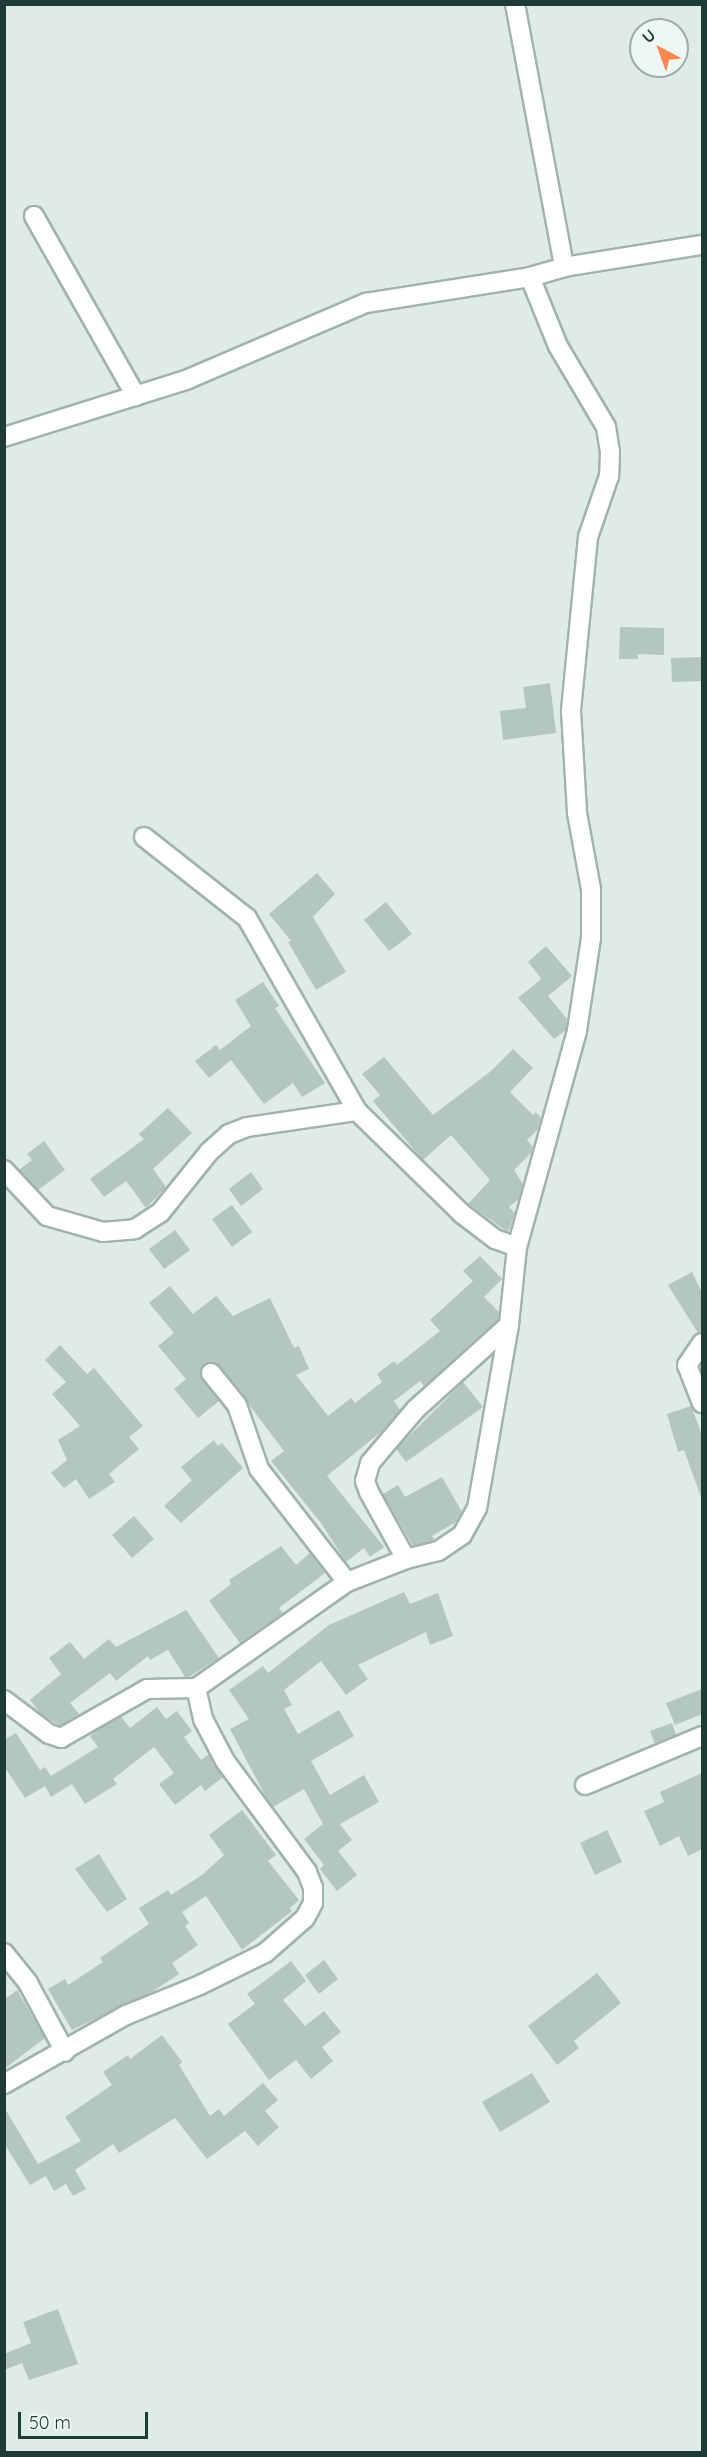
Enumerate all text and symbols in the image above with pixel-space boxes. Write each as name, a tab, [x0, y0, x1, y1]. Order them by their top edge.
north arrow	[629, 18, 689, 78]
text: U	[638, 25, 659, 47]
scale bar	[21, 2400, 152, 2438]
text: 50 m	[29, 2411, 71, 2434]

